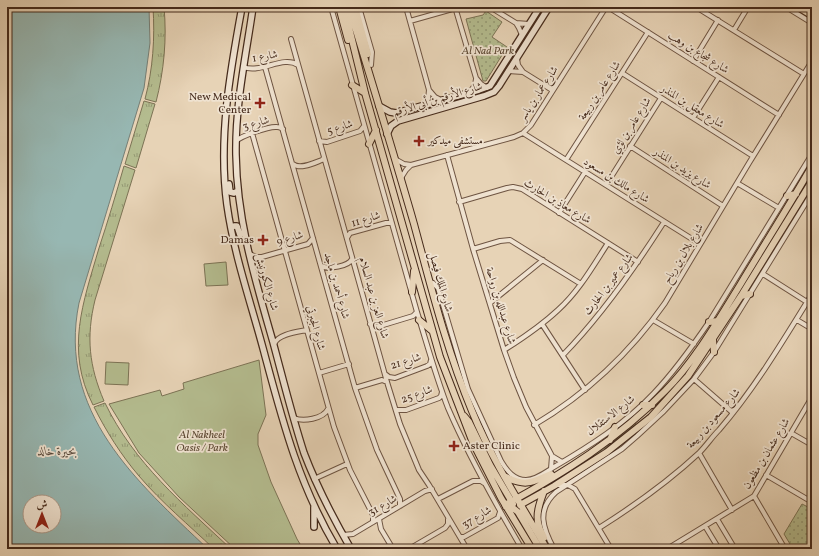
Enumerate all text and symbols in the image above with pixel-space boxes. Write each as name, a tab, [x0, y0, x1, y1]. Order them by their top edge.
street label: شارع شجاع بن وهب	[664, 28, 731, 79]
park label: Al Nad Park	[461, 44, 514, 59]
street label: شارع 1	[251, 47, 279, 68]
street label: شارع عامر بن ربيعة	[575, 58, 626, 124]
street label: شارع عمار بن ياسر	[515, 63, 563, 126]
street label: شارع الأرقم بن أبي الأرقم	[391, 77, 485, 123]
street label: شارع معقل بن المنذر	[656, 81, 727, 133]
place label: New Medical Center	[189, 90, 251, 118]
street label: شارع عامر بن لؤي	[609, 95, 656, 158]
marker: New Medical Center	[254, 97, 266, 109]
street label: شارع 3	[241, 113, 271, 136]
street label: شارع 5	[325, 117, 355, 140]
place label: مستشفى ميدكير	[427, 134, 483, 149]
marker: مستشفى ميدكير	[413, 135, 425, 147]
street label: شارع يزيد بن المنذر	[649, 144, 714, 194]
street label: شارع مالك بن مسعود	[580, 155, 652, 208]
street label: شارع معاذ بن الحارث	[520, 176, 593, 229]
street label: شارع 11	[350, 208, 383, 232]
street label: شارع بلال بن رباح	[660, 221, 710, 288]
street label: شارع 9	[275, 228, 305, 251]
place label: Damas	[221, 233, 254, 248]
marker: Damas	[257, 234, 269, 246]
street label: شارع الملك فيصل	[423, 250, 456, 314]
street label: شارع أحمد بن ماجد	[318, 251, 355, 321]
street label: شارع عمير بن الحارث	[581, 251, 638, 320]
street label: شارع الكورنيش	[250, 252, 281, 313]
street label: شارع العز بن عبد السلام	[353, 255, 392, 341]
street label: شارع عبدالله بن رواحة	[480, 266, 519, 346]
street label: شارع الجبرتي	[301, 304, 328, 352]
street label: شارع 21	[389, 350, 424, 375]
street label: شارع 25	[399, 382, 435, 409]
street label: شارع مسعود بن ربيعة	[684, 386, 745, 453]
street label: شارع الاستقلال	[583, 392, 639, 441]
street label: شارع عثمان بن مظعون	[740, 416, 795, 493]
park label: Al Nakheel Oasis / Park	[176, 428, 228, 456]
place label: Aster Clinic	[463, 439, 520, 454]
marker: Aster Clinic	[448, 440, 460, 452]
water label: بحيرة خالد	[37, 444, 77, 460]
street label: شارع 31	[366, 492, 401, 521]
north arrow	[22, 494, 62, 534]
text: ش	[37, 498, 48, 513]
street label: شارع 37	[459, 503, 495, 534]

